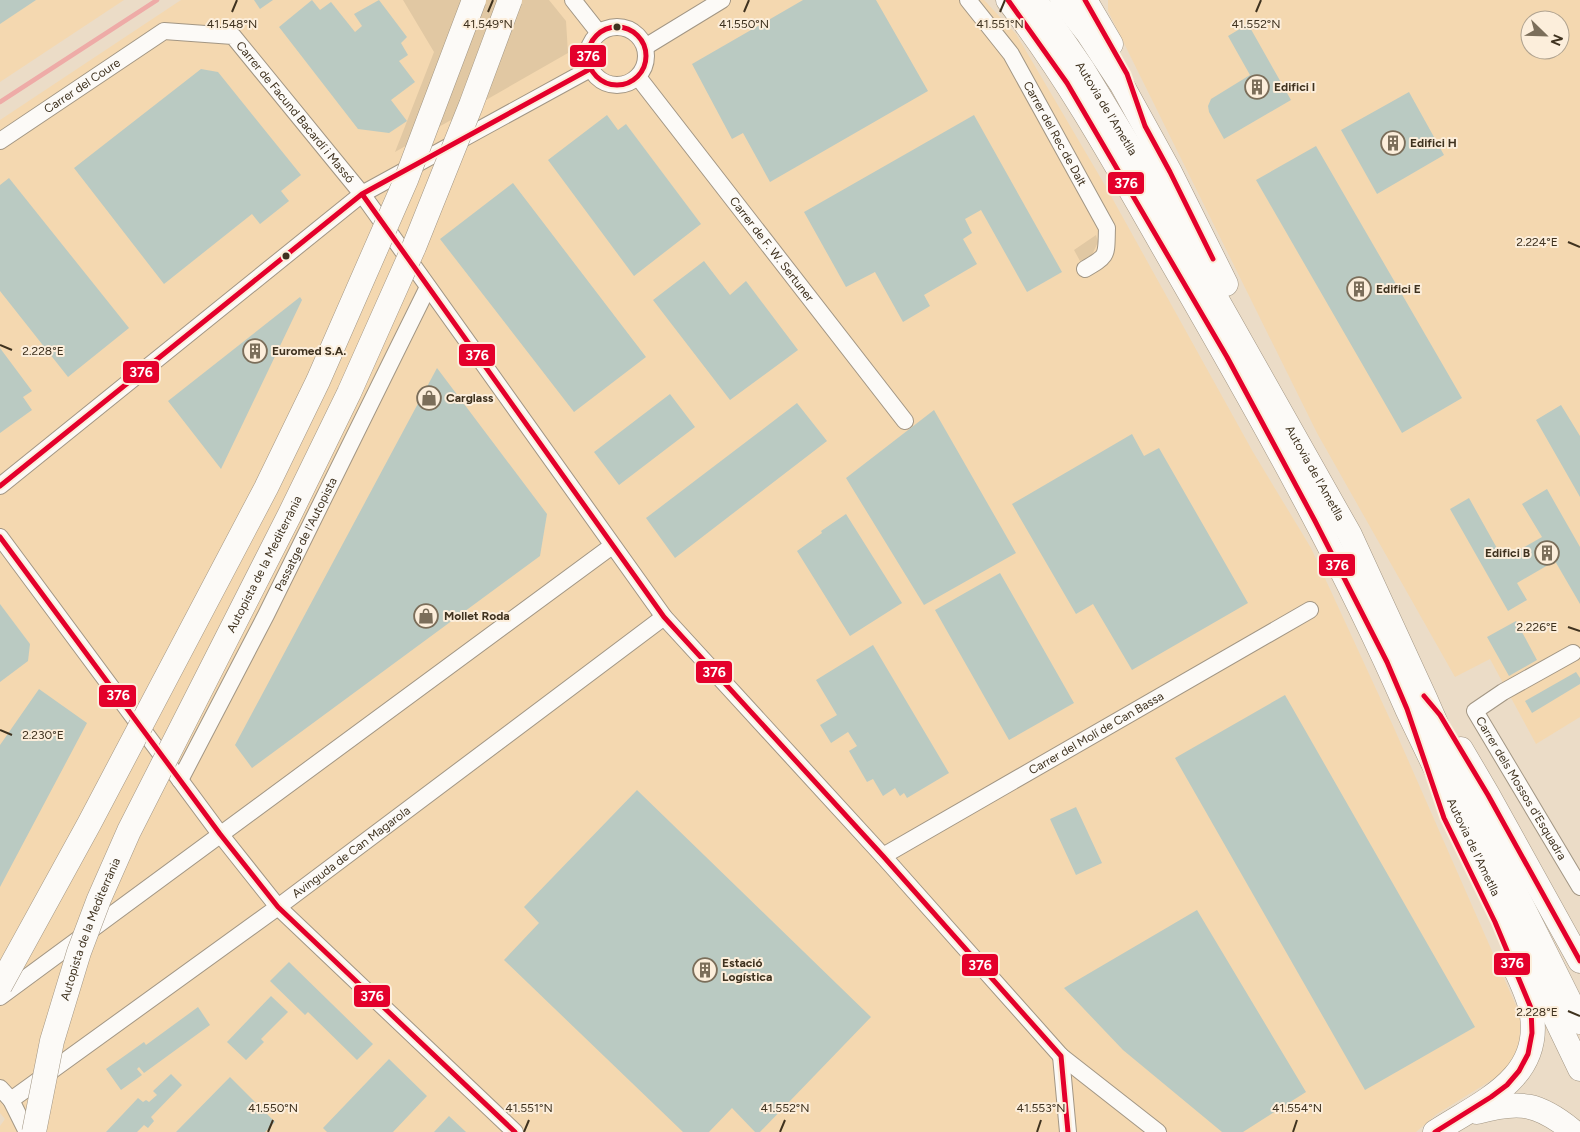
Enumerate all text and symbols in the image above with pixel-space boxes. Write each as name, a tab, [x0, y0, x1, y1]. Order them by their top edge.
north arrow	[1520, 10, 1570, 60]
text: 41.548°N	[207, 17, 257, 31]
text: 41.549°N	[463, 17, 513, 31]
text: 41.550°N	[719, 17, 769, 31]
text: 41.551°N	[976, 17, 1024, 31]
text: 41.552°N	[1231, 17, 1281, 31]
unlabelled marker	[612, 22, 622, 32]
text: N	[1547, 32, 1566, 48]
street label: Carrer de Facund Bacardí i Massó	[233, 39, 357, 186]
line badge: 376	[569, 44, 607, 68]
text: 376	[576, 48, 600, 65]
street label: Carrer del Coure	[41, 55, 123, 116]
street label: Autovia de l'Ametlla	[1073, 59, 1140, 158]
building icon: Edifici I	[1244, 74, 1270, 100]
street label: Carrer del Rec de Dalt	[1020, 79, 1090, 189]
place label: Edifici I	[1274, 80, 1315, 94]
building icon: Edifici H	[1380, 130, 1406, 156]
place label: Edifici H	[1410, 136, 1457, 150]
line badge: 376	[1107, 171, 1145, 195]
text: 376	[1114, 175, 1138, 192]
street label: Carrer de F. W. Sertuner	[727, 194, 817, 304]
text: 2.224°E	[1516, 235, 1558, 249]
unlabelled marker	[281, 251, 291, 261]
building icon: Edifici E	[1346, 276, 1372, 302]
place label: Edifici E	[1376, 282, 1421, 296]
building icon: Euromed S.A.	[242, 338, 268, 364]
line badge: 376	[458, 343, 496, 367]
text: 2.228°E	[22, 344, 64, 358]
place label: Euromed S.A.	[272, 344, 346, 358]
text: 376	[465, 347, 489, 364]
line badge: 376	[122, 360, 160, 384]
text: 376	[129, 364, 153, 381]
shop icon: Carglass	[416, 385, 442, 411]
place label: Carglass	[446, 391, 494, 405]
street label: Autovia de l'Ametlla	[1283, 423, 1347, 523]
street label: Passatge de l'Autopista	[272, 475, 340, 594]
street label: Autopista de la Mediterrània	[224, 494, 305, 635]
building icon: Edifici B	[1534, 540, 1560, 566]
place label: Edifici B	[1485, 546, 1530, 560]
line badge: 376	[1318, 553, 1356, 577]
text: 376	[1325, 557, 1349, 574]
shop icon: Mollet Roda	[413, 603, 439, 629]
place label: Mollet Roda	[444, 609, 510, 623]
text: 2.226°E	[1517, 620, 1557, 634]
line badge: 376	[695, 660, 733, 684]
text: 376	[702, 664, 726, 681]
line badge: 376	[98, 684, 137, 708]
text: 376	[106, 687, 130, 704]
street label: Carrer del Molí de Can Bassa	[1026, 689, 1166, 777]
street label: Carrer dels Mossos d'Esquadra	[1473, 714, 1569, 862]
text: 2.230°E	[22, 728, 64, 742]
street label: Autovia de l'Ametlla	[1444, 796, 1503, 898]
street label: Avinguda de Can Magarola	[289, 803, 413, 901]
street label: Autopista de la Mediterrània	[58, 856, 123, 1002]
line badge: 376	[1493, 952, 1531, 976]
line badge: 376	[961, 953, 999, 977]
text: 376	[1500, 955, 1524, 972]
place label: Estació Logística	[722, 956, 772, 984]
building icon: Estació Logística	[692, 957, 718, 983]
text: 376	[968, 957, 992, 974]
line badge: 376	[353, 984, 391, 1008]
text: 376	[360, 988, 384, 1005]
text: 2.228°E	[1516, 1005, 1558, 1019]
text: 41.550°N	[248, 1101, 298, 1115]
text: 41.551°N	[505, 1101, 553, 1115]
text: 41.552°N	[760, 1101, 810, 1115]
text: 41.553°N	[1017, 1101, 1065, 1115]
text: 41.554°N	[1272, 1101, 1322, 1115]

